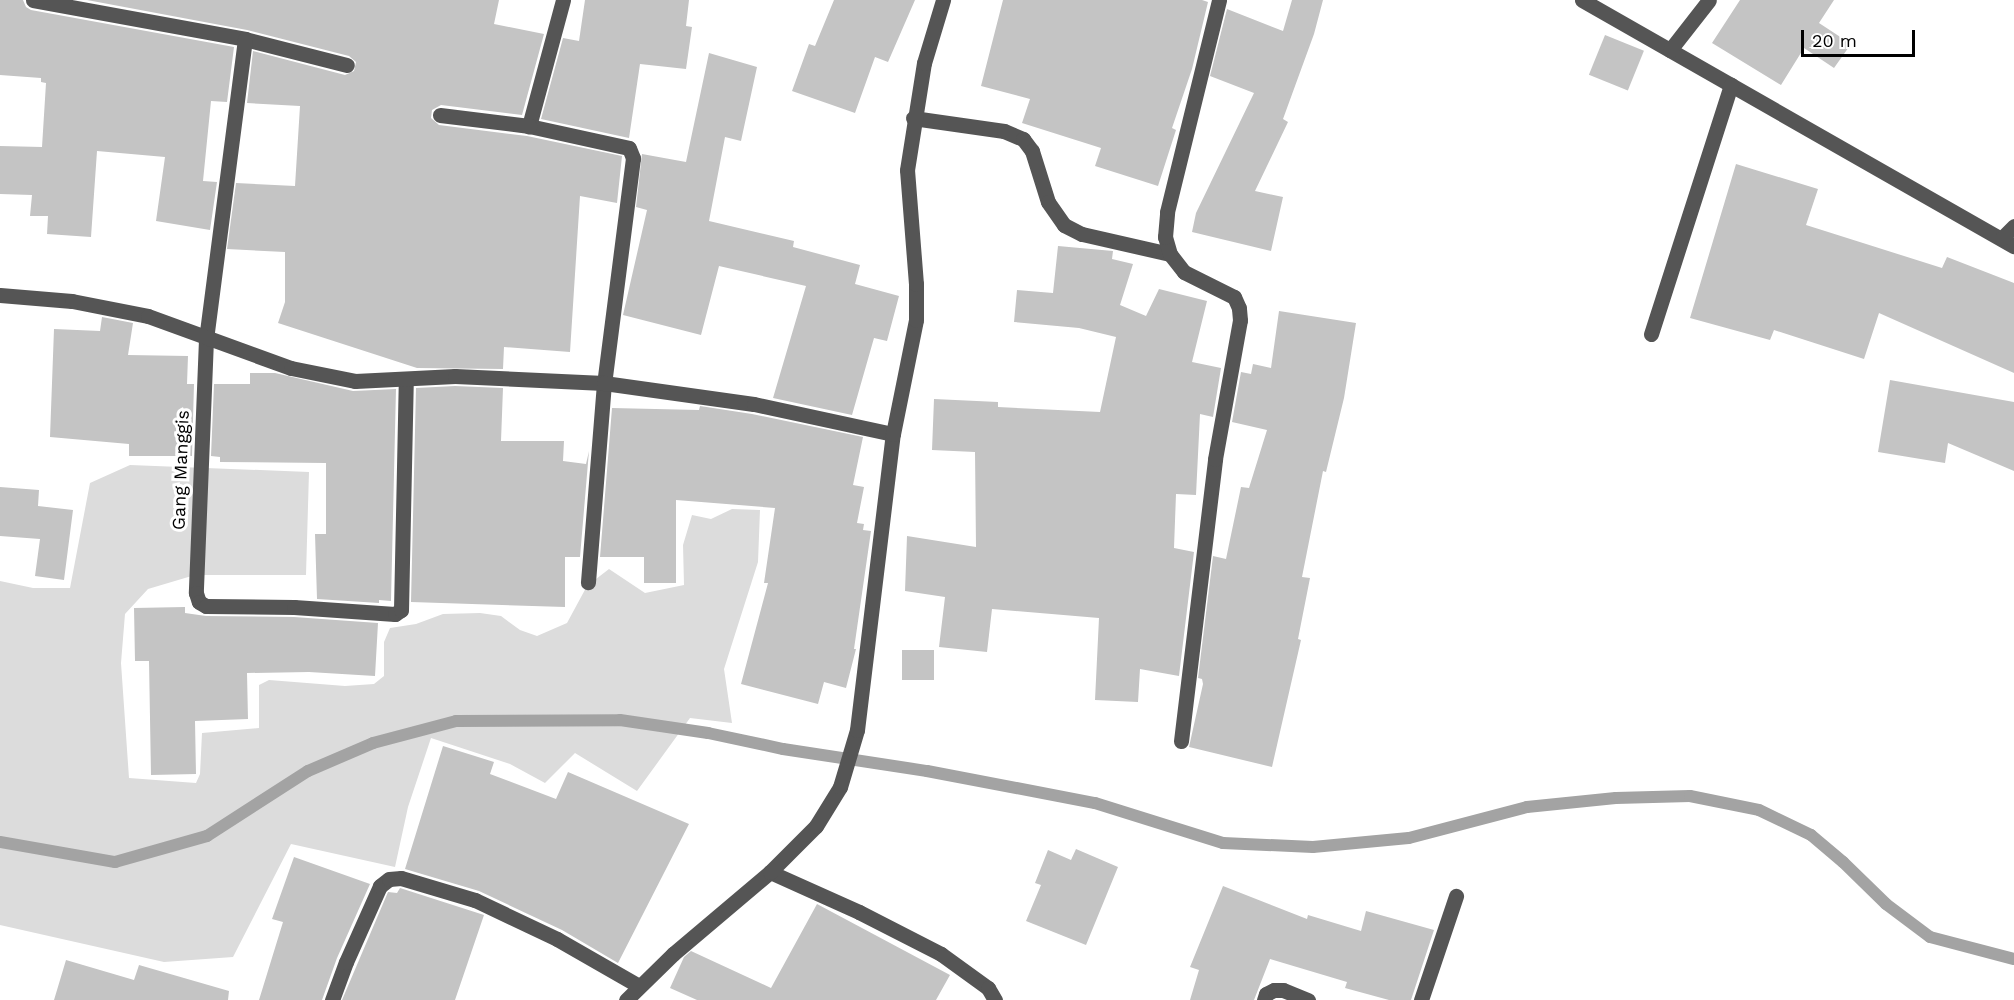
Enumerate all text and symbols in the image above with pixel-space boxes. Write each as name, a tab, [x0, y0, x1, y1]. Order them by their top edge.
scale bar	[1804, 18, 1918, 56]
text: 20 m	[1812, 30, 1857, 51]
street label: Gang Manggis	[168, 410, 194, 530]

